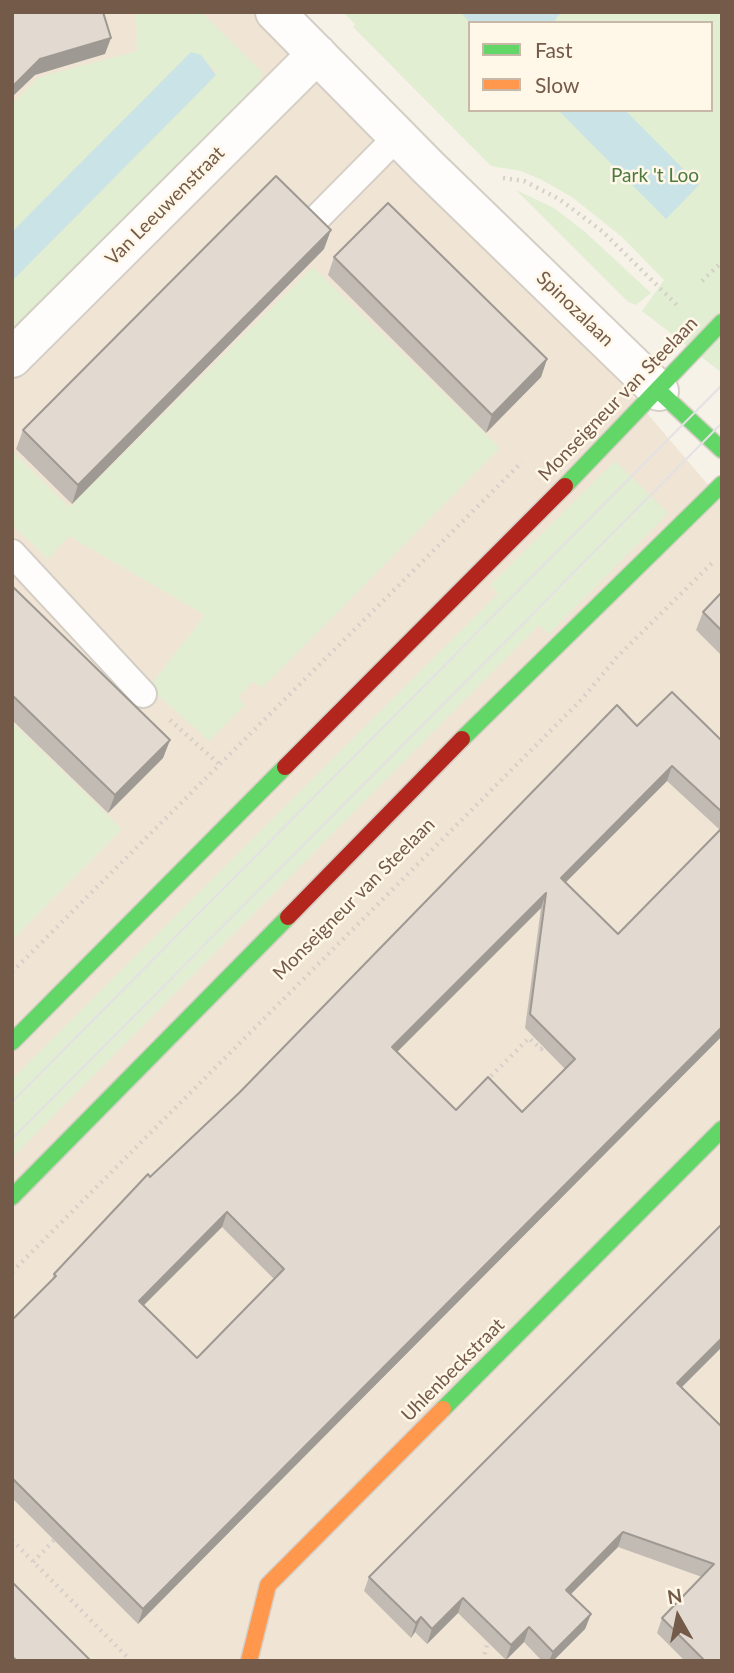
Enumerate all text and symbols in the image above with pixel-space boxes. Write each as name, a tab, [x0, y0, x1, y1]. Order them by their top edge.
legend	[468, 21, 713, 112]
text: Fast	[535, 37, 572, 62]
text: Slow	[535, 72, 579, 97]
street label: Van Leeuwenstraat	[101, 142, 229, 270]
park label: Park 't Loo	[611, 165, 699, 187]
street label: Spinozalaan	[532, 267, 618, 351]
street label: Monseigneur van Steelaan	[534, 312, 702, 486]
street label: Monseigneur van Steelaan	[268, 813, 440, 985]
street label: Uhlenbeckstraat	[397, 1314, 509, 1426]
north arrow	[643, 1582, 713, 1652]
text: N	[666, 1583, 684, 1608]

